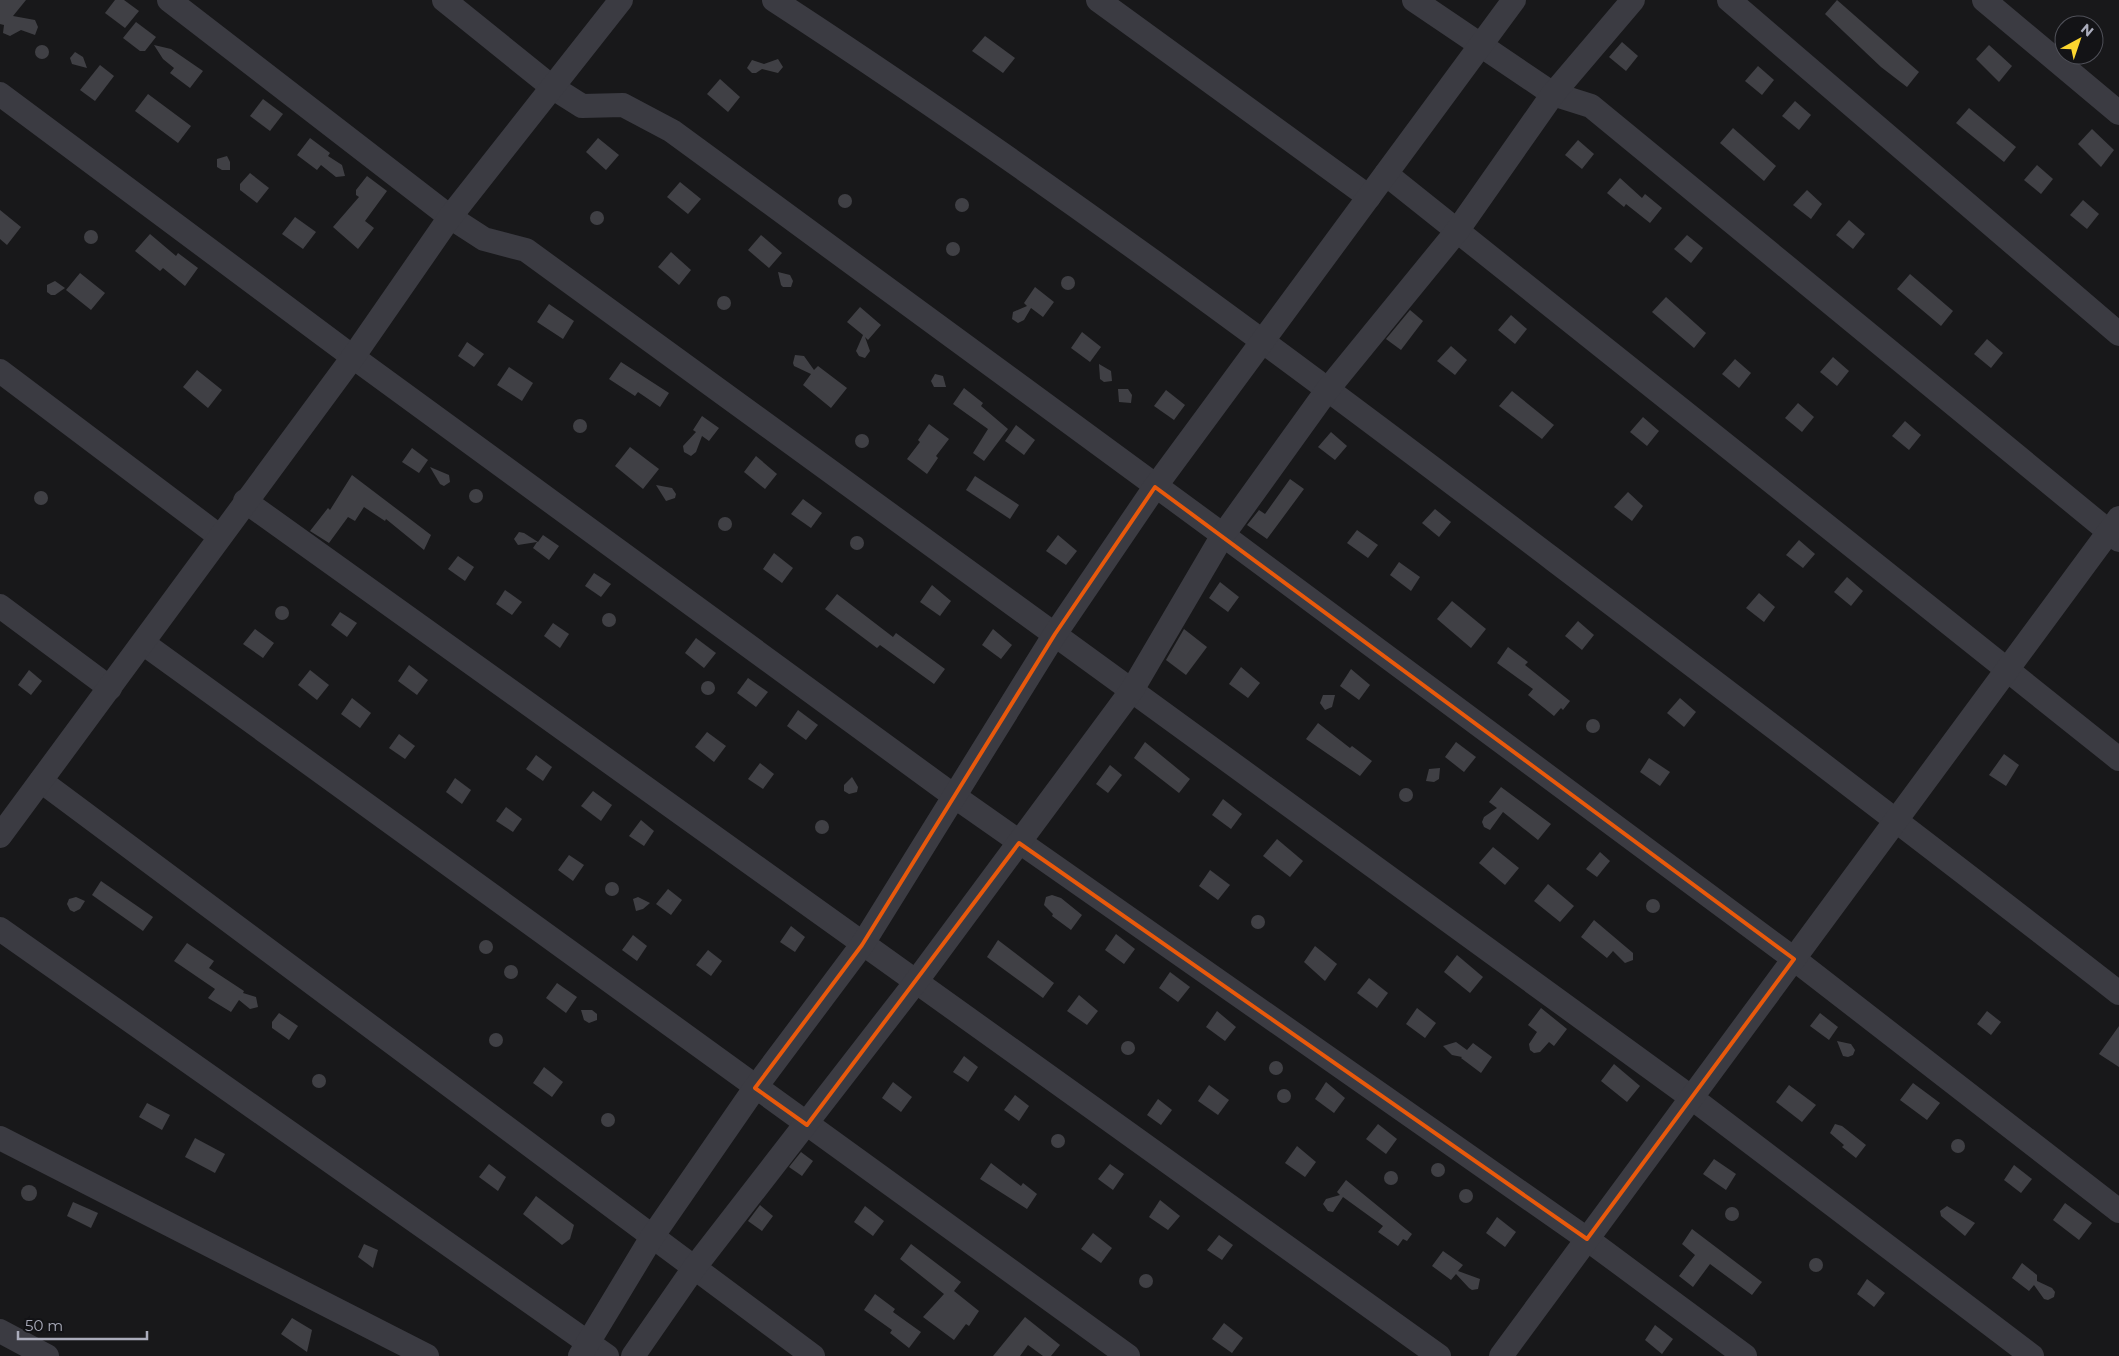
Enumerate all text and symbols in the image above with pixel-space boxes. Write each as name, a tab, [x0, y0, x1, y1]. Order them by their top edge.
north arrow	[2054, 15, 2104, 65]
text: N	[2077, 20, 2097, 41]
scale bar	[18, 1308, 146, 1340]
text: 50 m	[25, 1316, 63, 1335]

